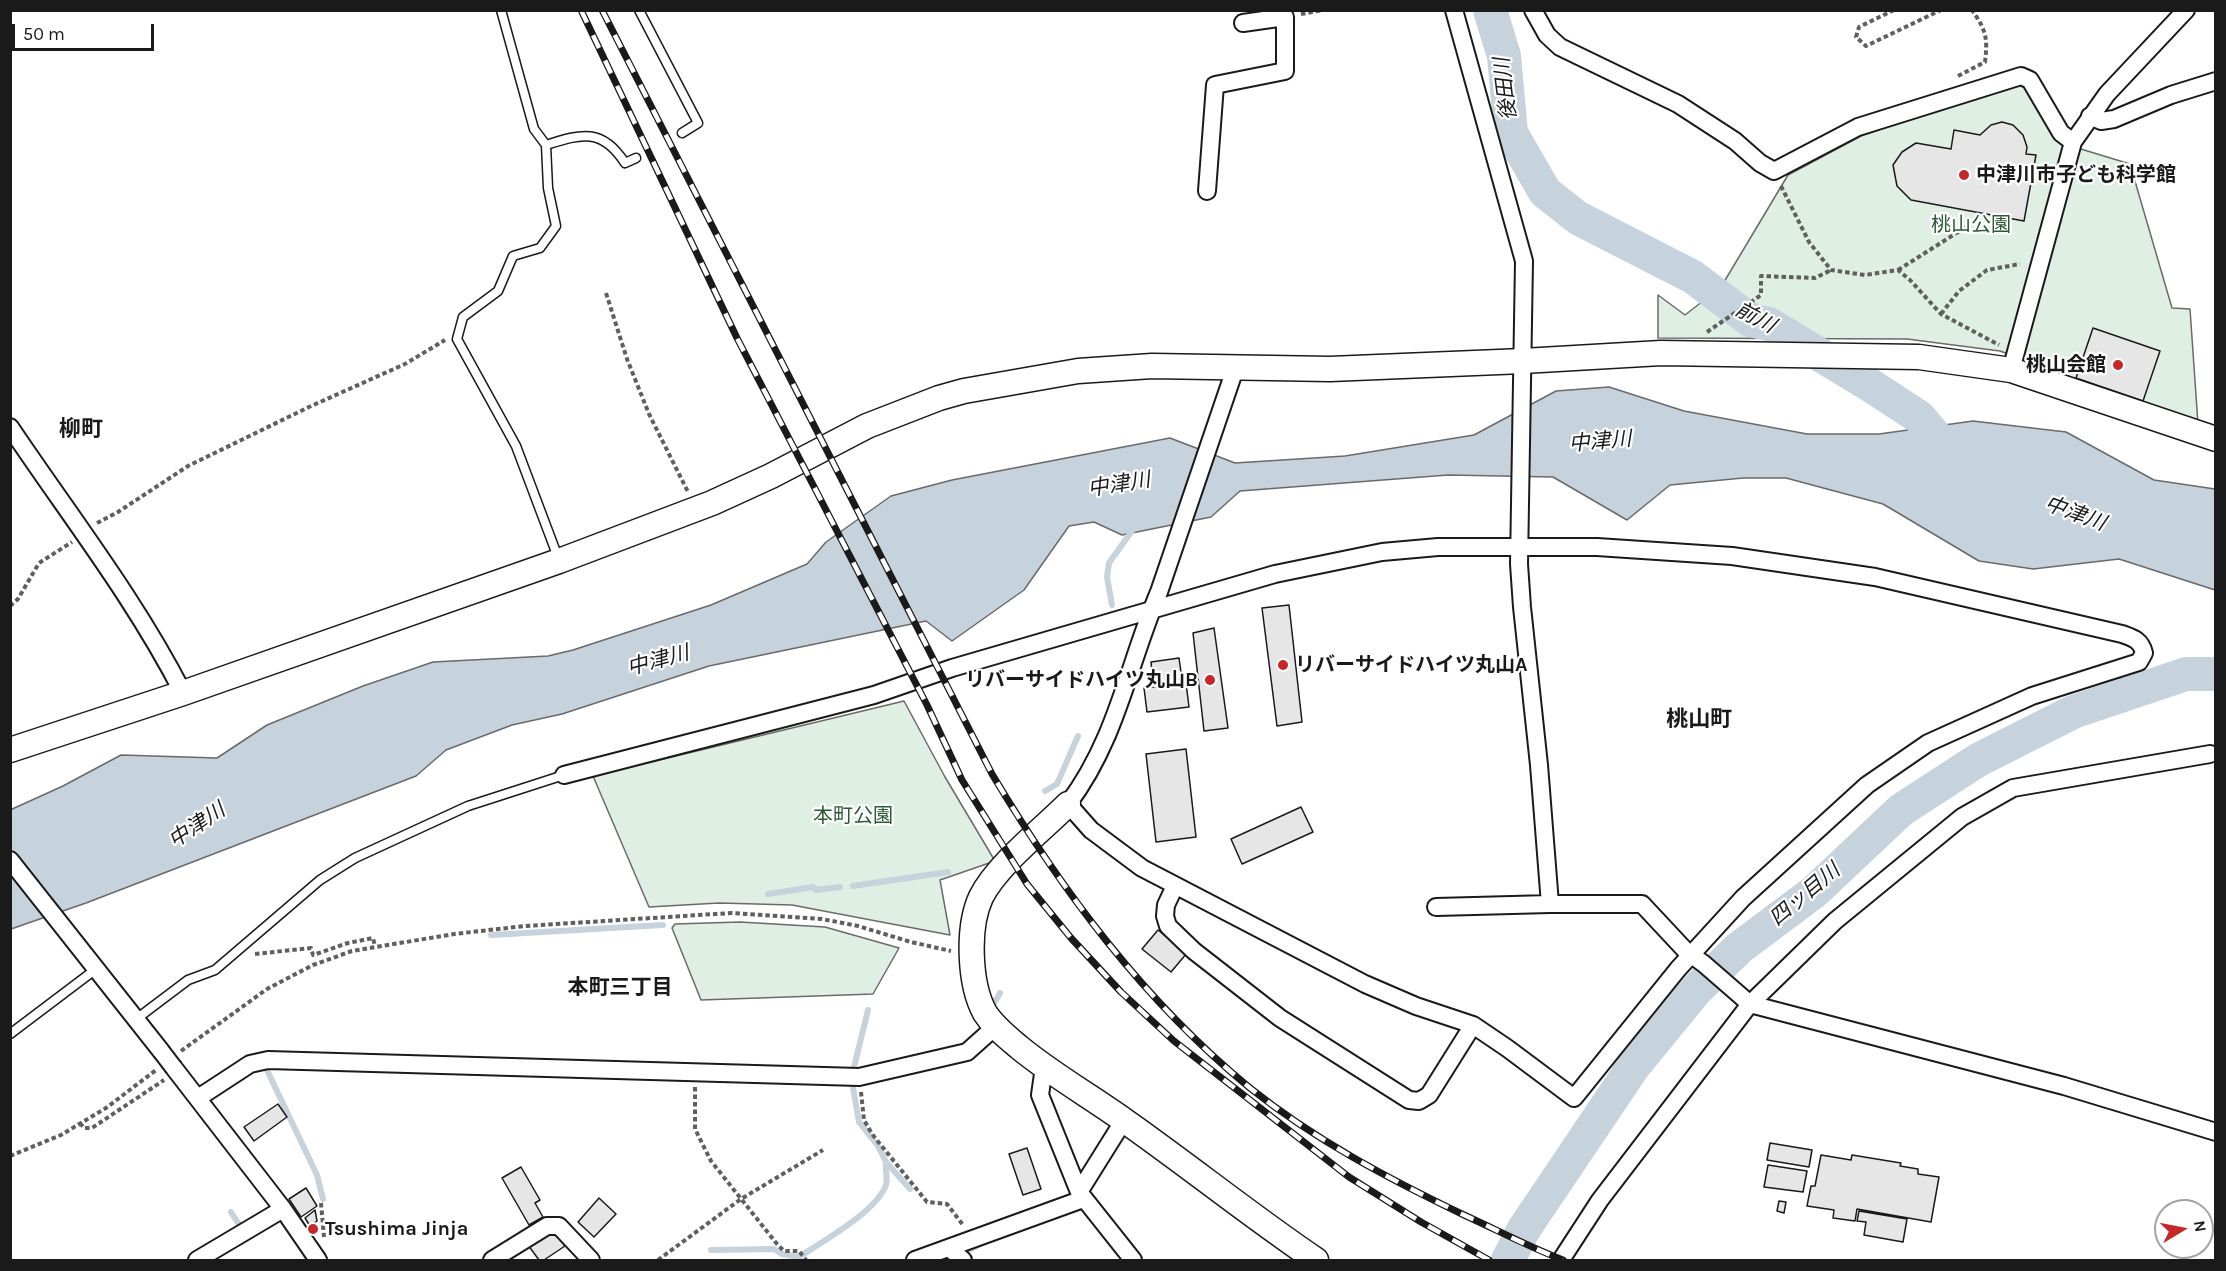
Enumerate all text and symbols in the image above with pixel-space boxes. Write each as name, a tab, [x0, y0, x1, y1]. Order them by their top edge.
scale bar	[15, 12, 158, 50]
text: 50 m	[23, 23, 65, 45]
water label: 後田川	[1490, 56, 1522, 122]
place label: 中津川市子ども科学館	[1976, 163, 2176, 187]
marker: 中津川市子ども科学館	[1957, 168, 1971, 182]
park label: 桃山公園	[1931, 213, 2011, 237]
water label: 前川	[1731, 297, 1779, 339]
place label: 桃山会館	[2026, 353, 2106, 377]
marker: 桃山会館	[2111, 358, 2125, 372]
district label: 柳町	[59, 417, 103, 443]
water label: 中津川	[1568, 427, 1632, 457]
water label: 中津川	[1086, 468, 1152, 502]
water label: 中津川	[2041, 491, 2109, 537]
water label: 中津川	[624, 641, 692, 681]
place label: リバーサイドハイツ丸山A	[1295, 653, 1528, 677]
marker: リバーサイドハイツ丸山A	[1276, 658, 1290, 672]
place label: リバーサイドハイツ丸山B	[965, 668, 1198, 692]
marker: リバーサイドハイツ丸山B	[1203, 673, 1217, 687]
district label: 桃山町	[1666, 707, 1732, 733]
water label: 中津川	[164, 798, 230, 854]
park label: 本町公園	[813, 804, 893, 828]
water label: 四ッ目川	[1765, 858, 1845, 932]
district label: 本町三丁目	[568, 975, 672, 1001]
north arrow	[2154, 1199, 2214, 1259]
place label: Tsushima Jinja	[325, 1217, 468, 1241]
text: N	[2190, 1219, 2211, 1233]
marker: Tsushima Jinja	[306, 1222, 320, 1236]

